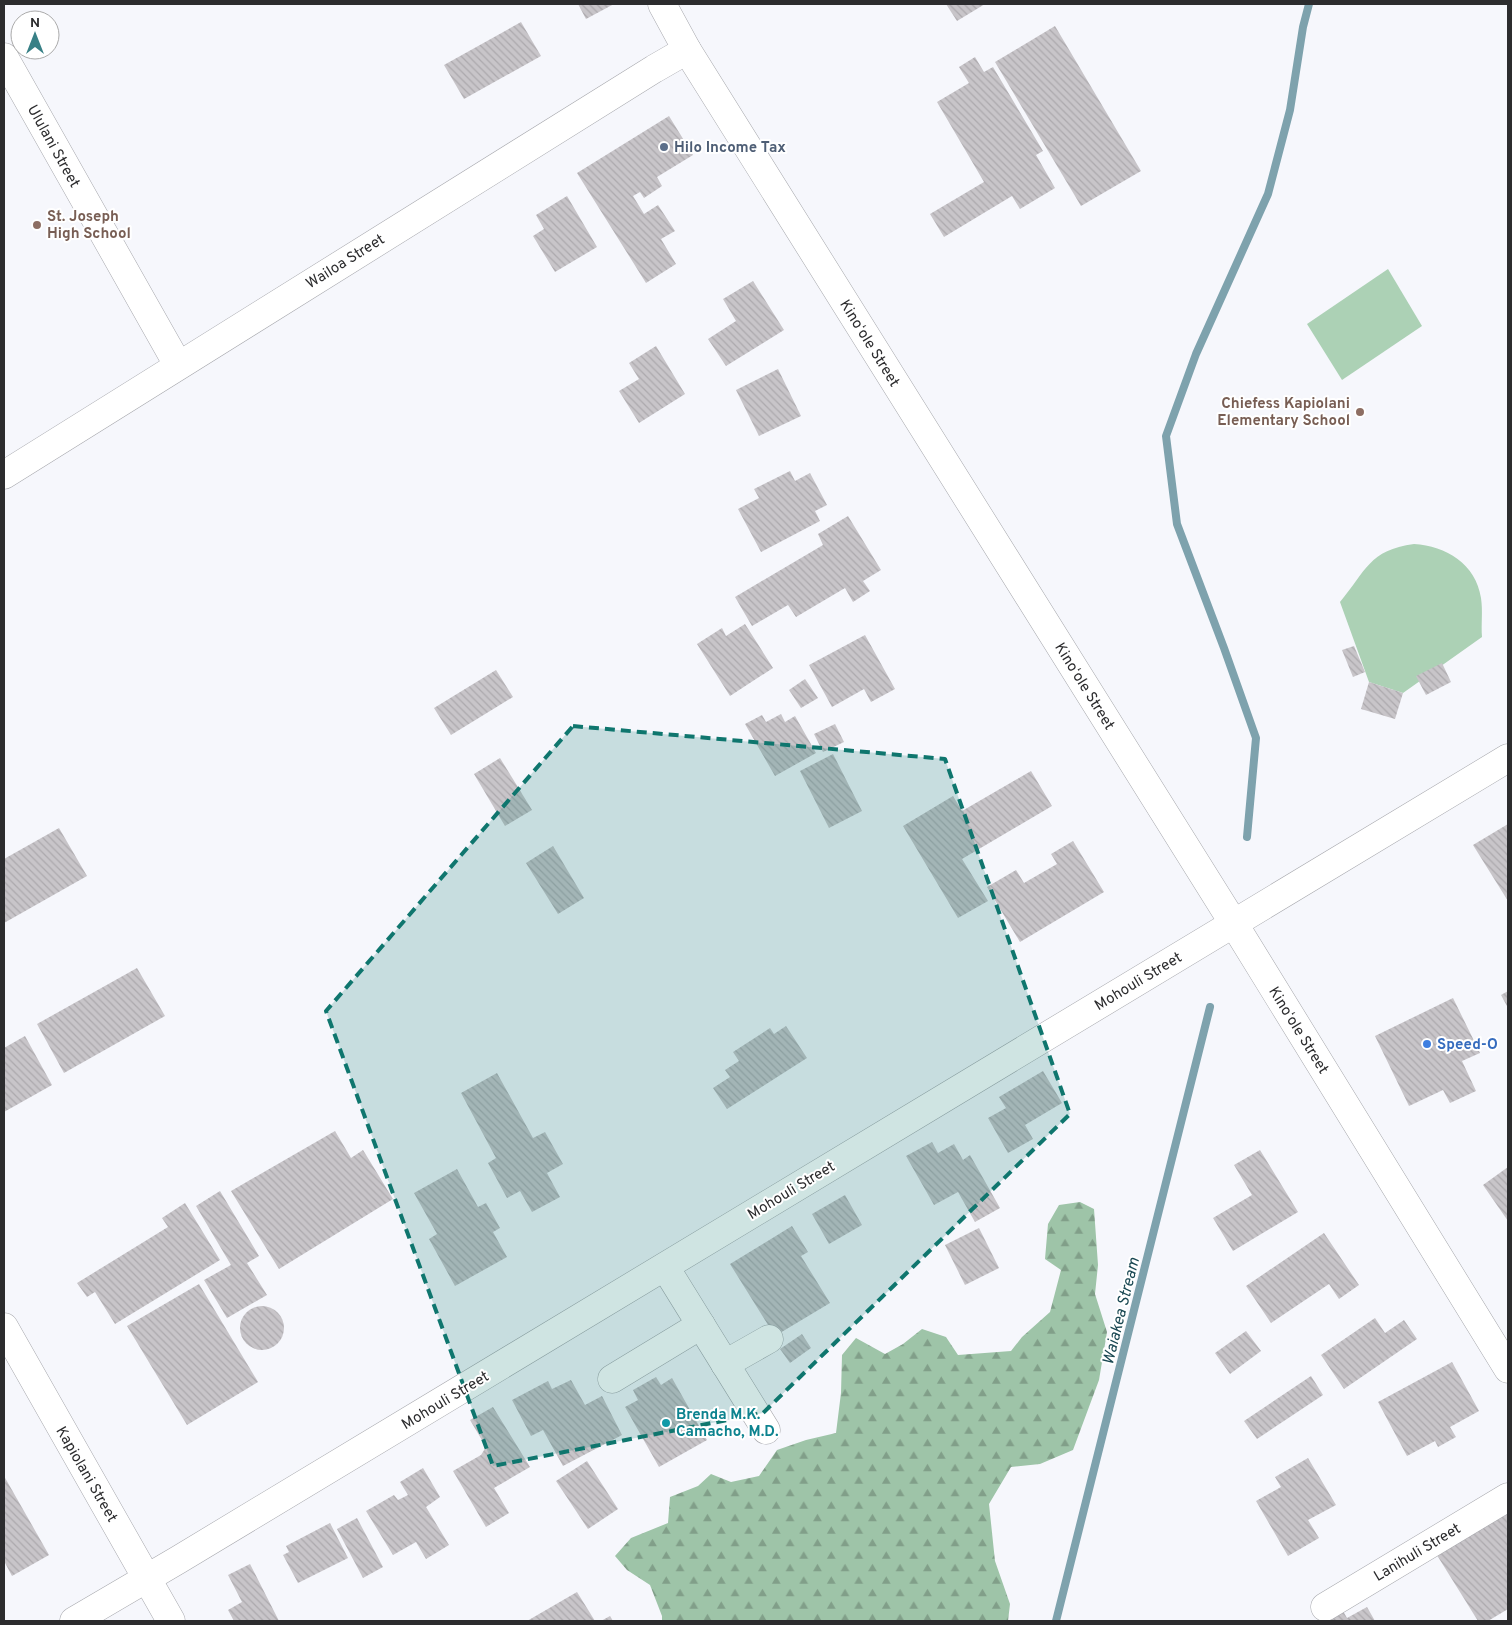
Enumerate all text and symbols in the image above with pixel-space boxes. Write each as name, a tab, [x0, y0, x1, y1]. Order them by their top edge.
north arrow	[10, 10, 60, 60]
text: N	[30, 15, 40, 32]
street label: Ululani Street	[22, 102, 83, 191]
place label: Hilo Income Tax	[674, 139, 786, 158]
marker: Hilo Income Tax	[658, 141, 670, 153]
place label: St. Joseph High School	[47, 208, 131, 244]
marker: St. Joseph High School	[31, 219, 43, 231]
street label: Wailoa Street	[303, 231, 389, 294]
street label: Kinoʻole Street	[834, 297, 903, 391]
place label: Chiefess Kapiolani Elementary School	[1217, 395, 1350, 431]
marker: Chiefess Kapiolani Elementary School	[1354, 406, 1366, 418]
street label: Kinoʻole Street	[1049, 640, 1118, 734]
street label: Mohouli Street	[1092, 949, 1186, 1016]
street label: Kinoʻole Street	[1263, 984, 1332, 1078]
place label: Speed-O	[1437, 1036, 1498, 1055]
marker: Speed-O	[1421, 1038, 1433, 1050]
street label: Mohouli Street	[745, 1158, 839, 1225]
water label: Waiakea Stream	[1099, 1256, 1145, 1367]
street label: Mohouli Street	[399, 1368, 493, 1435]
place label: Brenda M.K. Camacho, M.D.	[676, 1406, 779, 1442]
marker: Brenda M.K. Camacho, M.D.	[660, 1417, 672, 1429]
street label: Kapiolani Street	[51, 1423, 121, 1526]
street label: Lanihuli Street	[1371, 1520, 1465, 1587]

